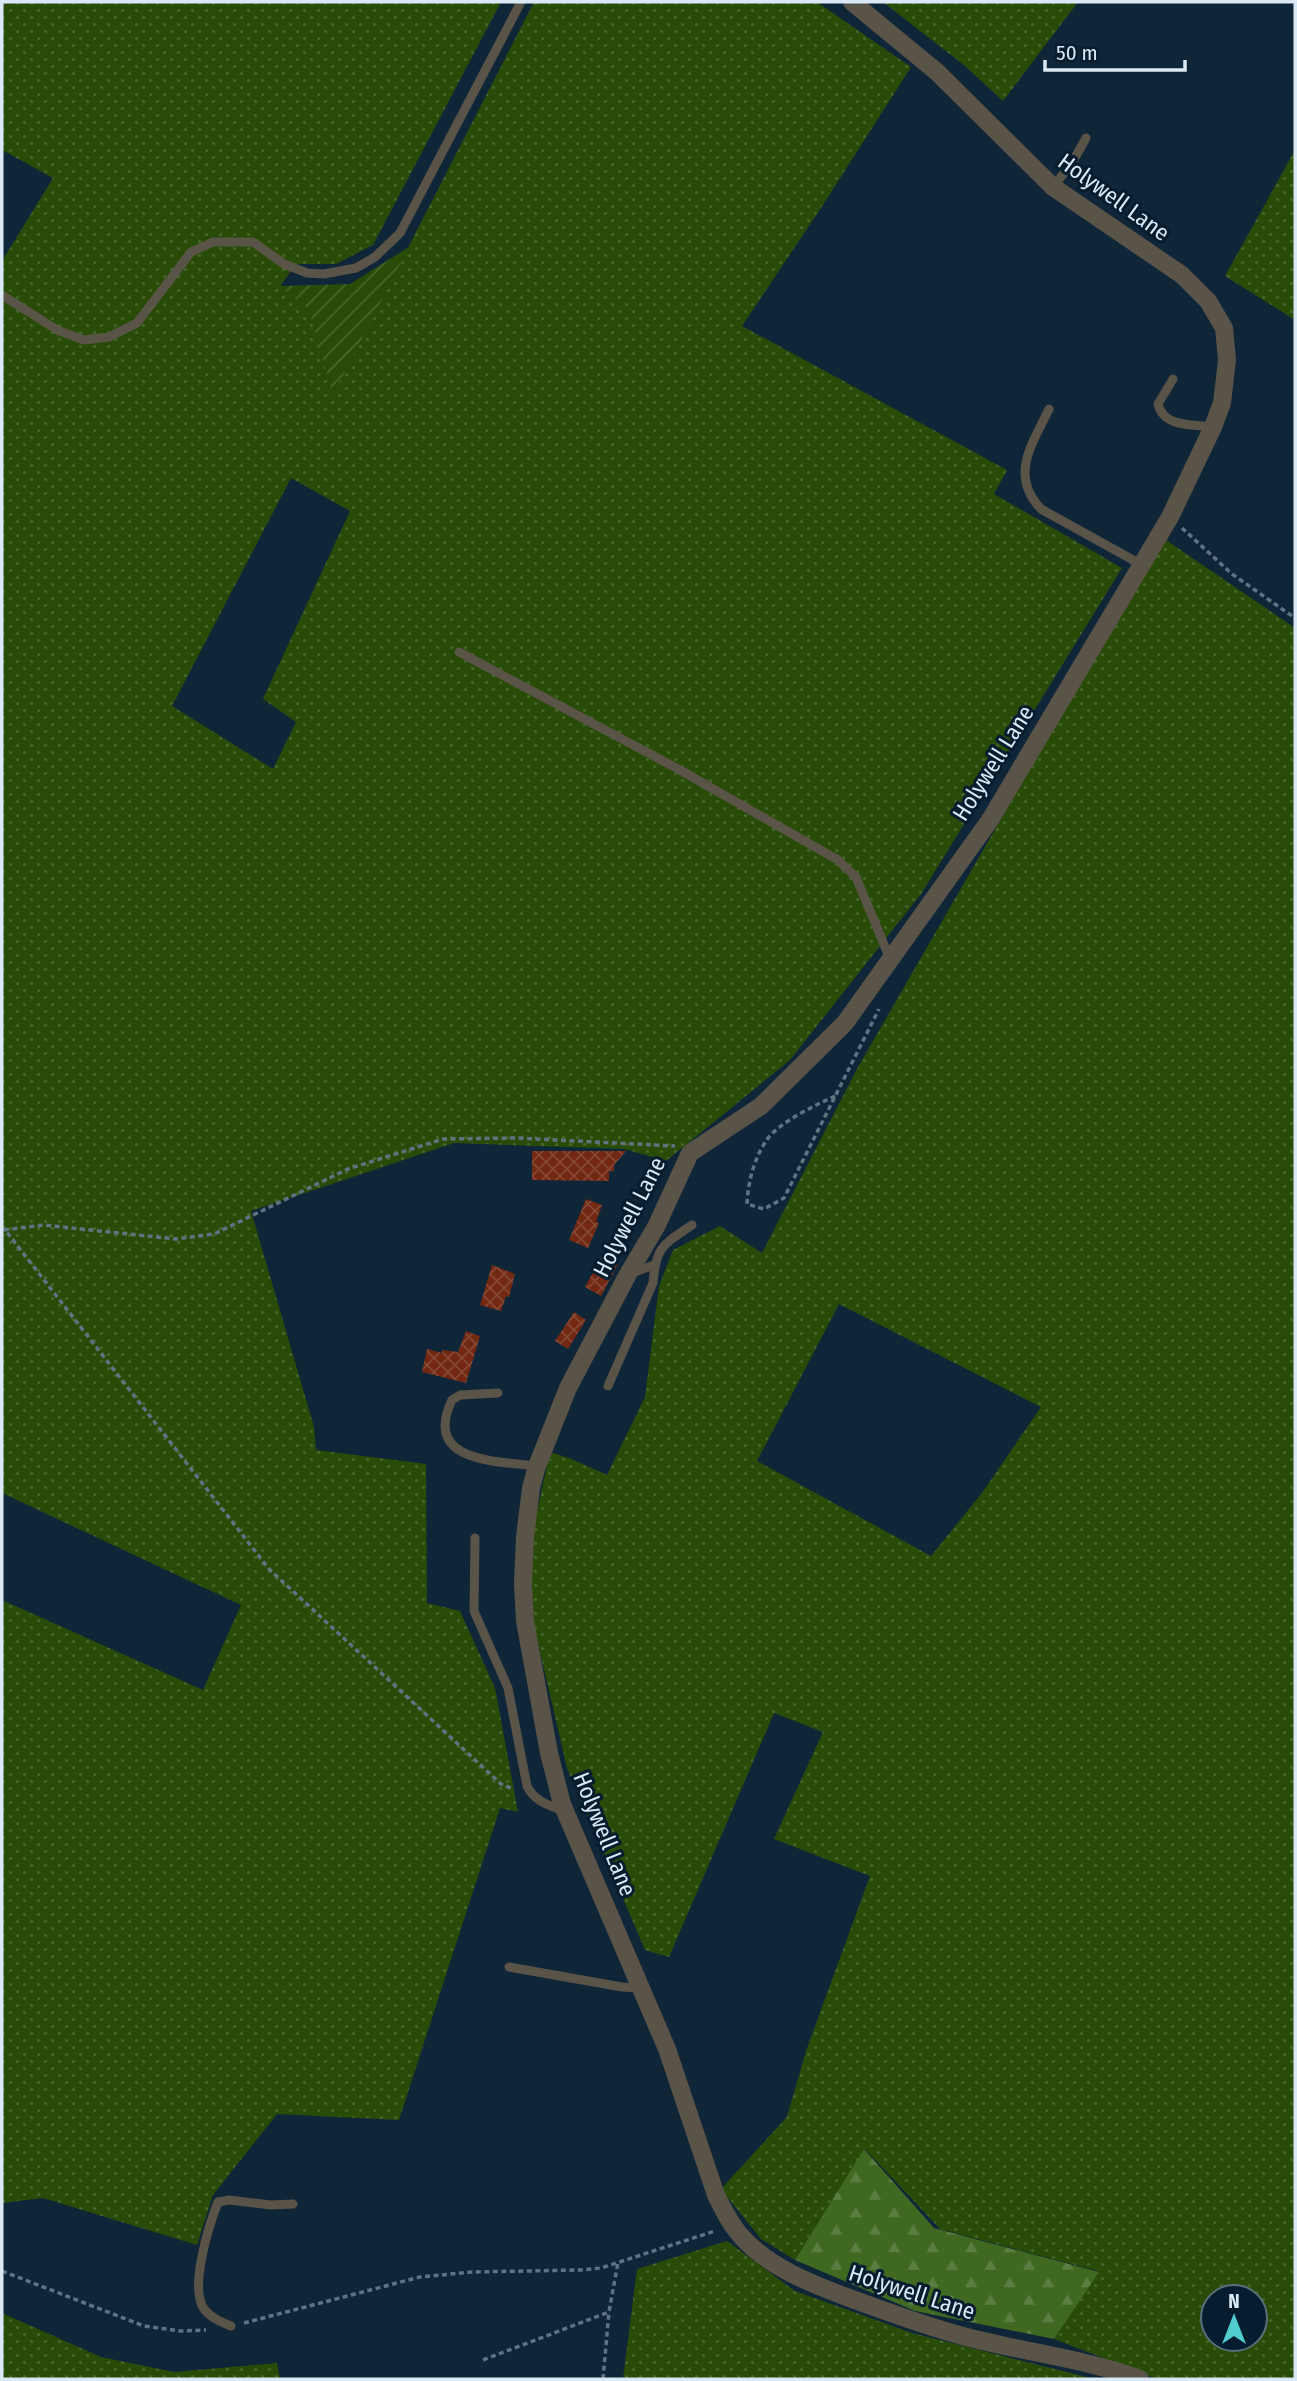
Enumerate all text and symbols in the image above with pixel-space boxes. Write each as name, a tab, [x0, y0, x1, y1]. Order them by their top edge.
scale bar	[1045, 28, 1185, 72]
text: 50 m	[1056, 40, 1098, 66]
street label: Holywell Lane	[1053, 147, 1175, 247]
street label: Holywell Lane	[946, 700, 1040, 826]
street label: Holywell Lane	[587, 1152, 671, 1282]
street label: Holywell Lane	[568, 1768, 642, 1900]
street label: Holywell Lane	[845, 2258, 979, 2326]
north arrow	[1199, 2283, 1269, 2353]
text: N	[1228, 2290, 1240, 2313]

